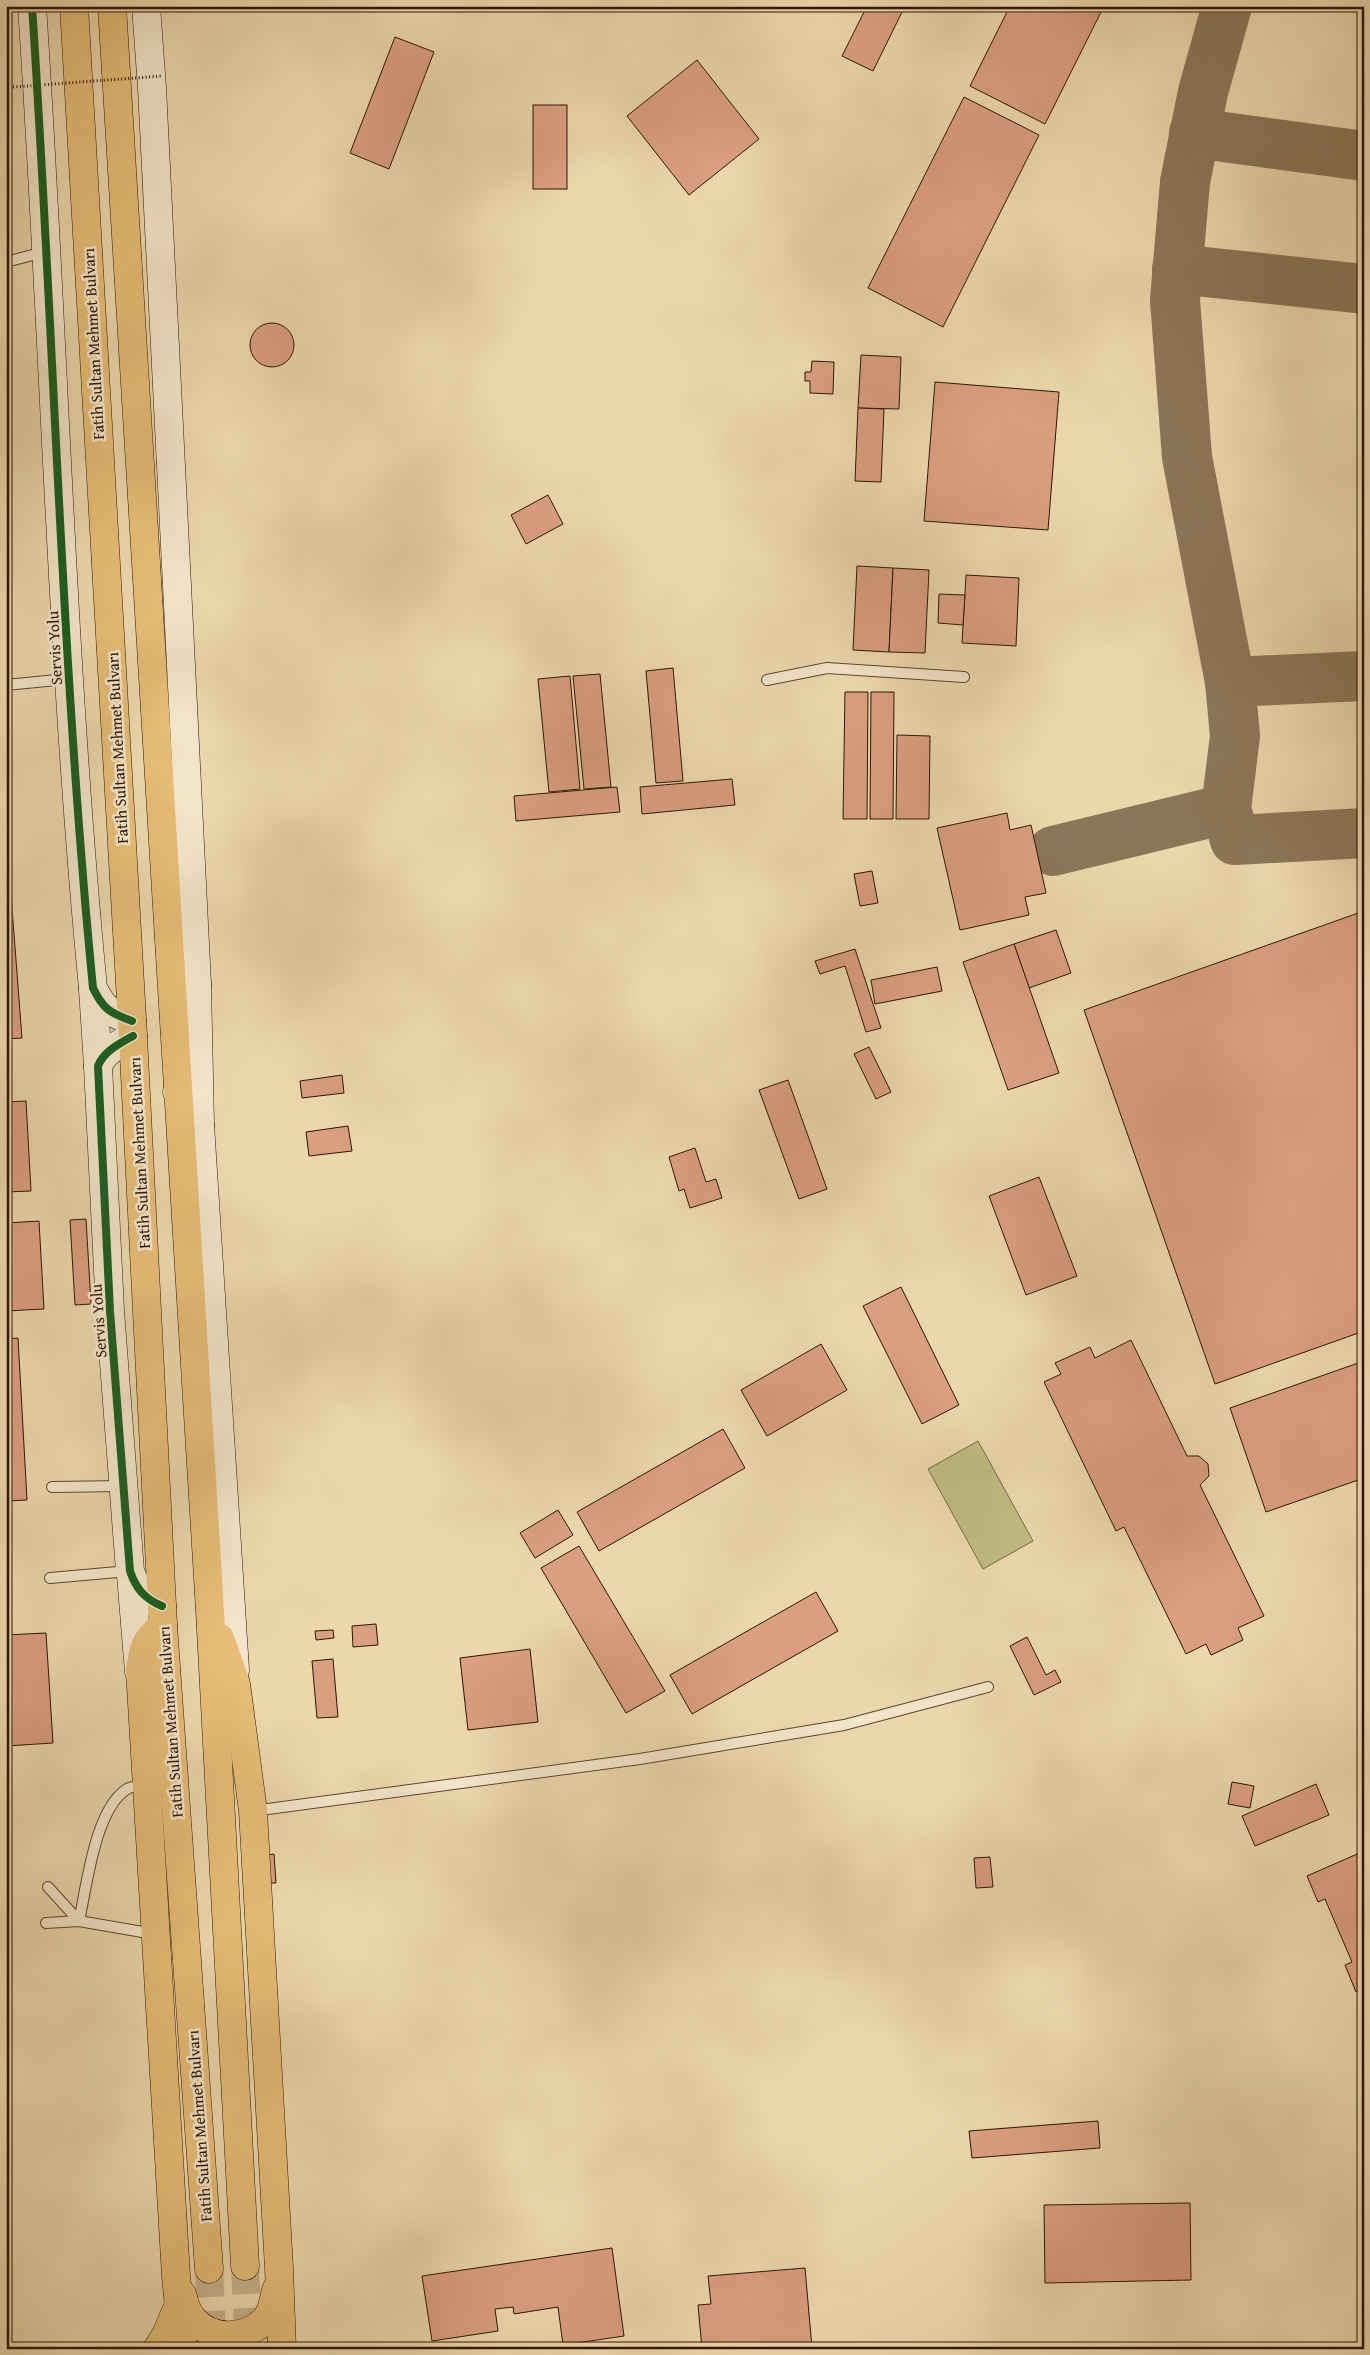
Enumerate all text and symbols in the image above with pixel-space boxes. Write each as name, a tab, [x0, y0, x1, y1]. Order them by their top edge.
street label: Fatih Sultan Mehmet Bulvarı	[76, 247, 110, 440]
street label: Servis Yolu	[40, 610, 68, 686]
street label: Fatih Sultan Mehmet Bulvarı	[100, 651, 134, 844]
street label: Fatih Sultan Mehmet Bulvarı	[122, 1056, 156, 1249]
street label: Servis Yolu	[83, 1283, 113, 1359]
street label: Fatih Sultan Mehmet Bulvarı	[151, 1625, 189, 1819]
street label: Fatih Sultan Mehmet Bulvarı	[180, 2029, 218, 2223]

